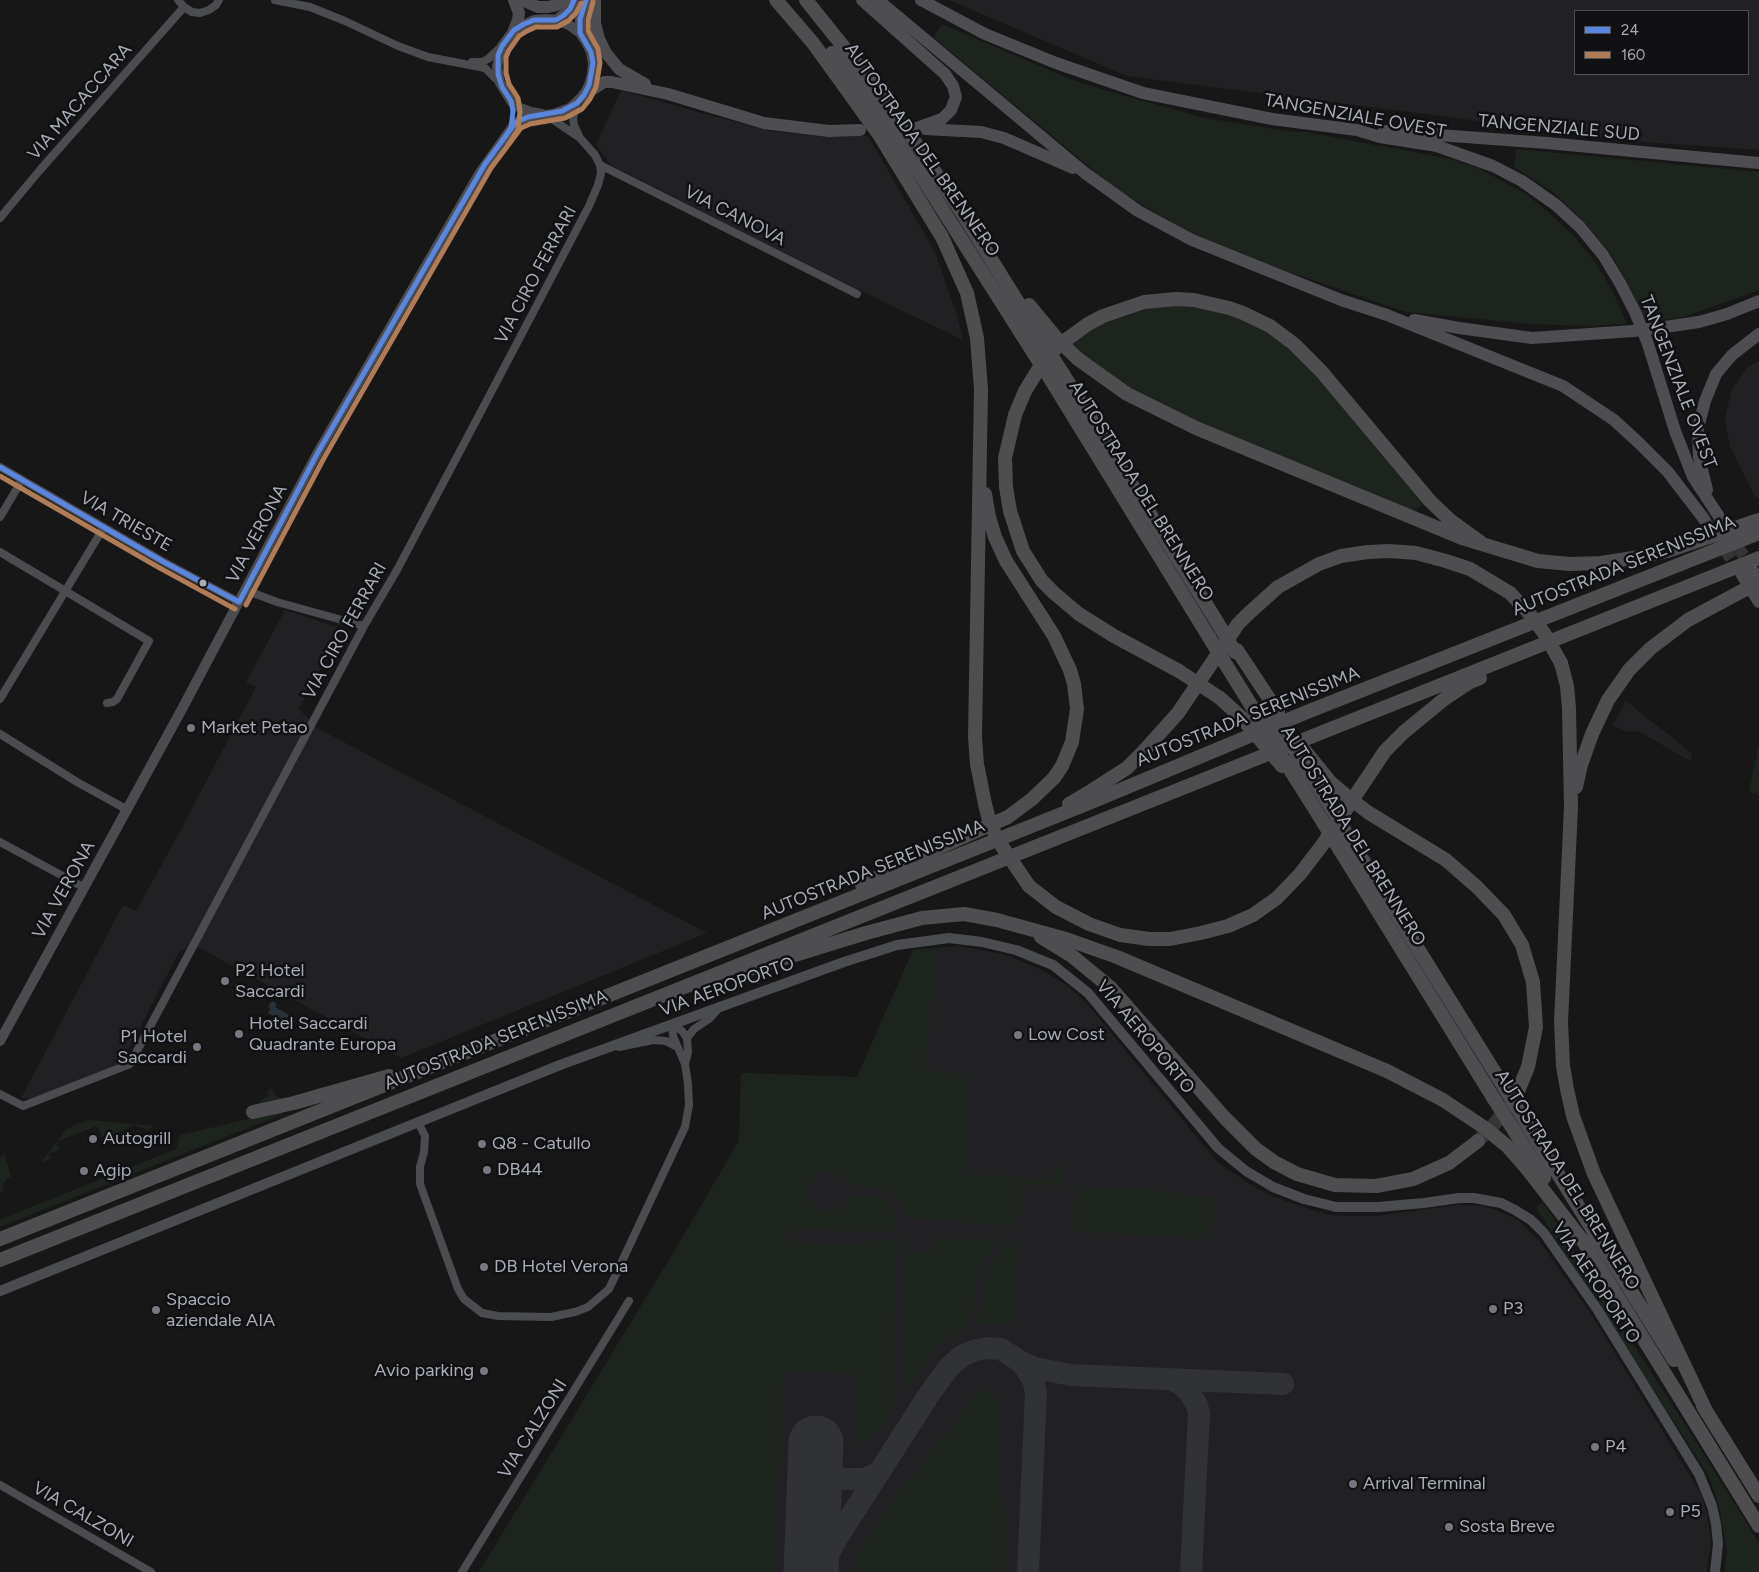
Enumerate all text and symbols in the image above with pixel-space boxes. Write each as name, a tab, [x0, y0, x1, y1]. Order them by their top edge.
legend	[1574, 10, 1749, 75]
text: 24	[1621, 21, 1639, 39]
street label: VIA MACACCARA	[23, 39, 137, 165]
street label: AUTOSTRADA DEL BRENNERO	[840, 39, 1004, 261]
text: 160	[1621, 46, 1645, 64]
street label: TANGENZIALE OVEST	[1262, 89, 1448, 143]
street label: TANGENZIALE SUD	[1477, 110, 1641, 146]
street label: VIA CANOVA	[681, 181, 789, 251]
street label: VIA CIRO FERRARI	[491, 202, 581, 348]
street label: TANGENZIALE OVEST	[1635, 292, 1721, 472]
street label: AUTOSTRADA DEL BRENNERO	[1064, 377, 1218, 605]
street label: VIA VERONA	[222, 481, 292, 587]
street label: VIA TRIESTE	[76, 487, 176, 557]
street label: AUTOSTRADA SERENISSIMA	[1509, 511, 1739, 621]
street label: VIA CIRO FERRARI	[299, 559, 391, 703]
unlabelled marker	[198, 578, 208, 588]
street label: AUTOSTRADA SERENISSIMA	[1133, 662, 1363, 772]
place label: Market Petao	[201, 717, 308, 739]
marker: Market Petao	[185, 722, 197, 734]
street label: AUTOSTRADA DEL BRENNERO	[1276, 722, 1430, 950]
street label: AUTOSTRADA SERENISSIMA	[758, 815, 988, 925]
street label: VIA VERONA	[28, 837, 100, 943]
street label: VIA AEROPORTO	[657, 953, 797, 1021]
place label: P2 Hotel Saccardi	[235, 960, 305, 1002]
marker: P2 Hotel Saccardi	[219, 975, 231, 987]
street label: VIA AEROPORTO	[1091, 976, 1199, 1098]
street label: AUTOSTRADA SERENISSIMA	[381, 985, 611, 1095]
place label: Hotel Saccardi Quadrante Europa	[249, 1013, 396, 1056]
place label: Low Cost	[1028, 1024, 1105, 1046]
place label: P1 Hotel Saccardi	[117, 1026, 187, 1068]
marker: Hotel Saccardi Quadrante Europa	[233, 1028, 245, 1040]
marker: Low Cost	[1012, 1029, 1024, 1041]
marker: P1 Hotel Saccardi	[191, 1041, 203, 1053]
street label: AUTOSTRADA DEL BRENNERO	[1490, 1066, 1644, 1294]
place label: Autogrill	[103, 1128, 171, 1150]
marker: Autogrill	[87, 1133, 99, 1145]
place label: Q8 - Catullo	[492, 1133, 591, 1155]
marker: Q8 - Catullo	[476, 1138, 488, 1150]
place label: DB44	[497, 1159, 543, 1181]
place label: Agip	[94, 1160, 131, 1182]
marker: DB44	[481, 1164, 493, 1176]
marker: Agip	[78, 1165, 90, 1177]
street label: VIA AEROPORTO	[1547, 1218, 1645, 1348]
place label: DB Hotel Verona	[494, 1256, 628, 1278]
marker: DB Hotel Verona	[478, 1261, 490, 1273]
place label: Spaccio aziendale AIA	[166, 1289, 275, 1332]
place label: P3	[1503, 1298, 1523, 1320]
marker: P3	[1487, 1303, 1499, 1315]
marker: Spaccio aziendale AIA	[150, 1304, 162, 1316]
place label: Avio parking	[374, 1360, 474, 1382]
marker: Avio parking	[478, 1365, 490, 1377]
street label: VIA CALZONI	[494, 1375, 572, 1483]
place label: P4	[1605, 1436, 1627, 1458]
marker: P4	[1589, 1441, 1601, 1453]
place label: Arrival Terminal	[1363, 1473, 1486, 1495]
street label: VIA CALZONI	[29, 1477, 137, 1553]
marker: Arrival Terminal	[1347, 1478, 1359, 1490]
place label: P5	[1680, 1501, 1701, 1523]
marker: P5	[1664, 1506, 1676, 1518]
place label: Sosta Breve	[1459, 1516, 1555, 1538]
marker: Sosta Breve	[1443, 1521, 1455, 1533]

